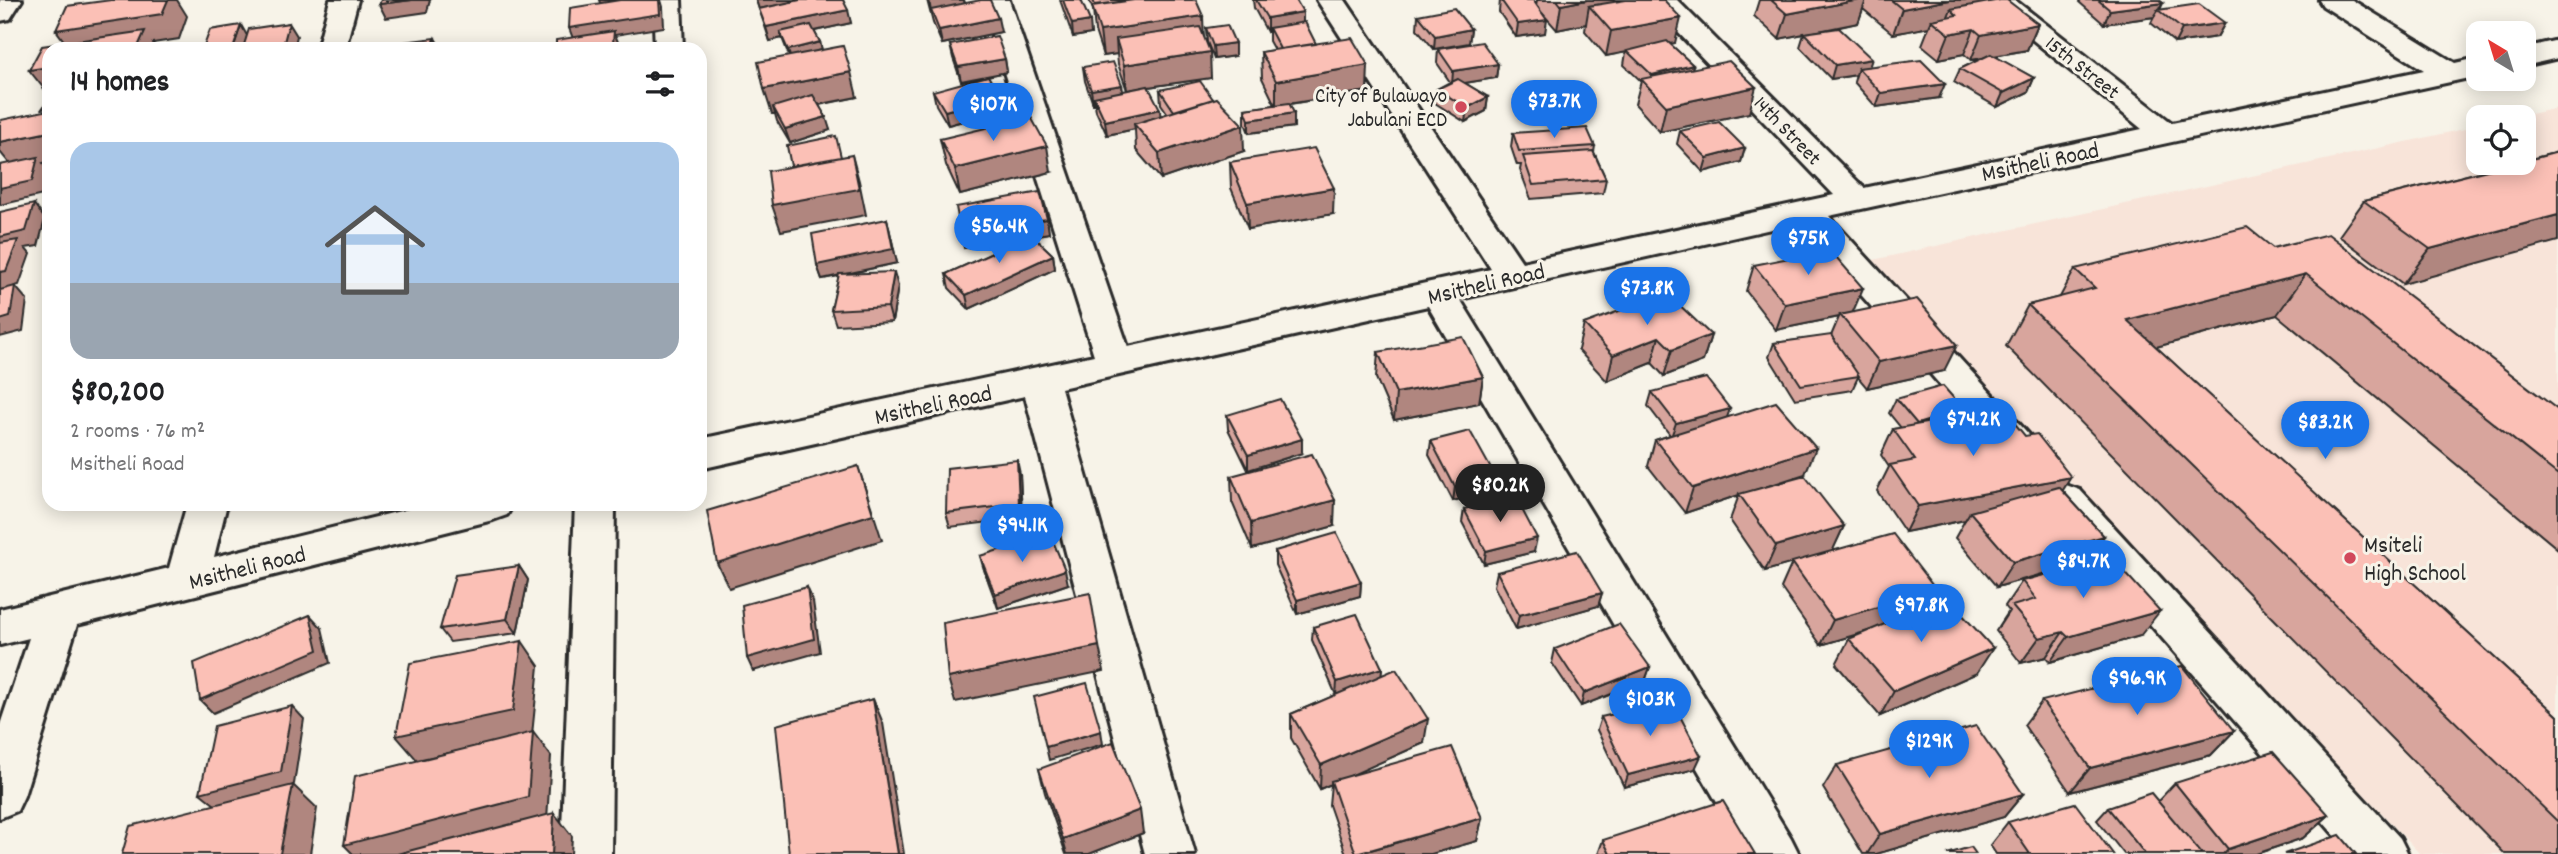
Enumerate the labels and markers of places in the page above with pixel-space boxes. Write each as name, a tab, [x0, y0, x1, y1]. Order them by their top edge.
pin: $73.7K	[1497, 80, 1611, 140]
pin: $107K	[944, 83, 1042, 143]
place label: City of Bulawayo Jabulani ECD	[1315, 83, 1447, 137]
marker: City of Bulawayo Jabulani ECD	[1453, 99, 1469, 115]
pin: $56.4K	[942, 205, 1056, 265]
pin: $75K	[1767, 218, 1849, 277]
pin: $73.8K	[1590, 268, 1704, 327]
pin: $74.2K	[1916, 398, 2030, 458]
pin: $83.2K	[2268, 402, 2382, 461]
pin: $80.2K	[1443, 464, 1557, 524]
pin: $94.1K	[965, 504, 1079, 564]
place label: Msiteli High School	[2364, 530, 2466, 592]
pin: $84.7K	[2026, 540, 2140, 600]
marker: Msiteli High School	[2342, 550, 2358, 566]
pin: $97.8K	[1864, 584, 1978, 644]
pin: $96.9K	[2080, 658, 2194, 717]
pin: $103K	[1601, 678, 1699, 738]
pin: $129K	[1880, 720, 1978, 780]

